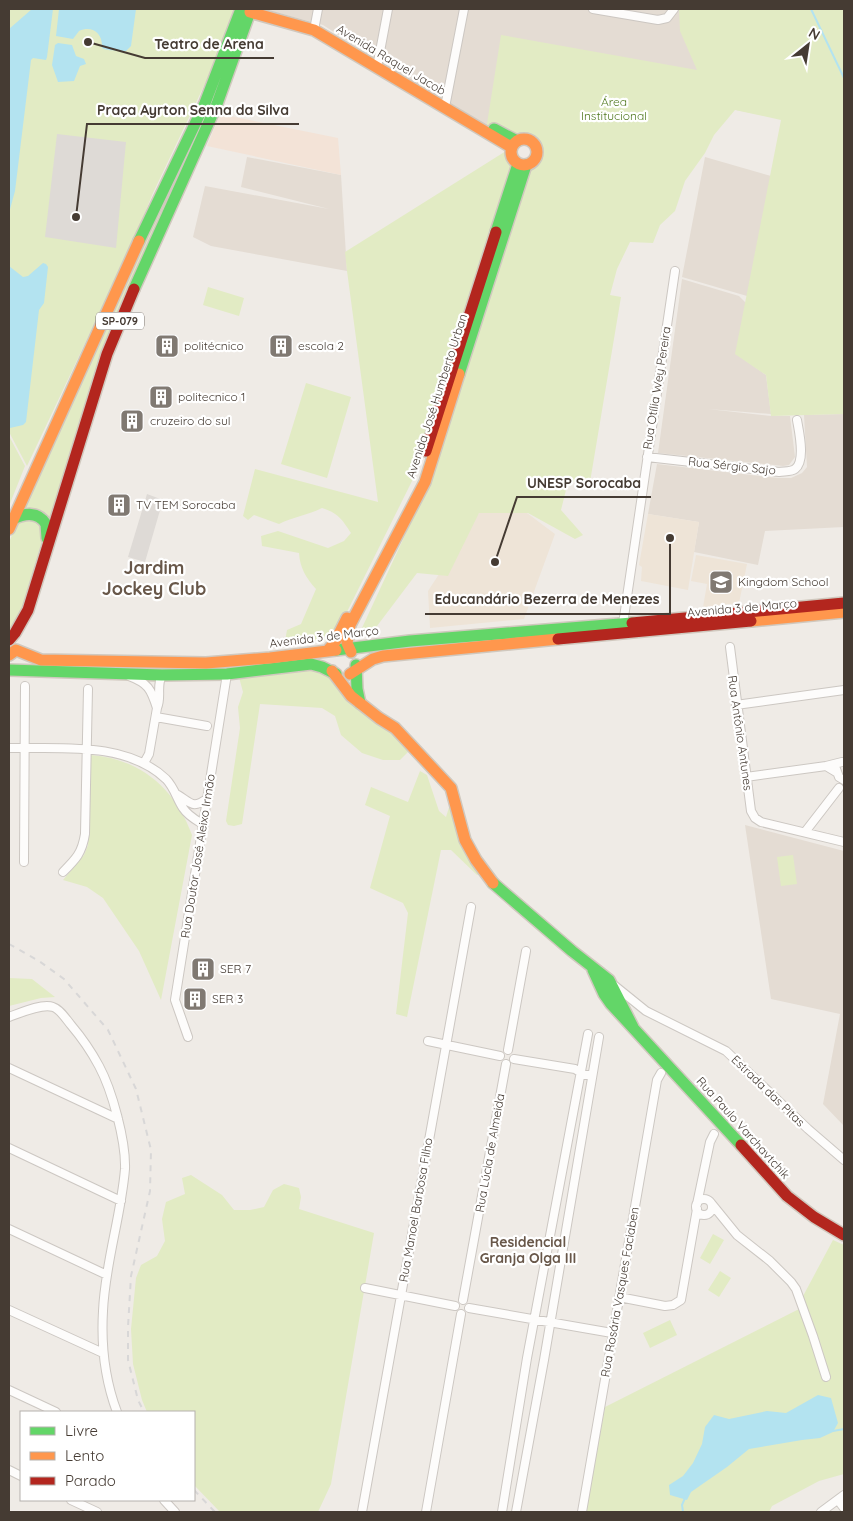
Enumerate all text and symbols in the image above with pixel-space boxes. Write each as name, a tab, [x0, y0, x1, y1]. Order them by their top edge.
north arrow	[783, 20, 833, 70]
street label: Avenida Raquel Jacob	[334, 21, 449, 98]
text: N	[806, 23, 823, 44]
callout: Teatro de Arena	[145, 29, 274, 58]
text: Teatro de Arena	[154, 35, 264, 53]
park label: Área Institucional	[581, 94, 647, 123]
callout: Praça Ayrton Senna da Silva	[87, 95, 299, 124]
text: Praça Ayrton Senna da Silva	[97, 101, 289, 119]
road number: SP-079	[96, 312, 144, 330]
street label: Avenida José Humberto Urban	[403, 312, 470, 480]
street label: Rua Otília Wey Pereira	[639, 325, 674, 451]
building icon: politécnico	[154, 333, 180, 359]
building icon: escola 2	[268, 333, 294, 359]
place label: politécnico	[184, 338, 244, 353]
place label: escola 2	[298, 338, 344, 353]
building icon: politecnico 1	[148, 384, 174, 410]
place label: politecnico 1	[178, 389, 246, 404]
building icon: cruzeiro do sul	[119, 408, 145, 434]
place label: cruzeiro do sul	[150, 413, 231, 428]
street label: Rua Sérgio Sajo	[687, 453, 777, 478]
callout: UNESP Sorocaba	[517, 468, 651, 497]
text: UNESP Sorocaba	[527, 474, 641, 492]
building icon: TV TEM Sorocaba	[106, 492, 132, 518]
place label: TV TEM Sorocaba	[136, 497, 236, 512]
district label: Jardim Jockey Club	[102, 556, 206, 600]
school or university icon: Kingdom School	[708, 569, 734, 595]
place label: Kingdom School	[738, 574, 829, 589]
callout: Educandário Bezerra de Menezes	[425, 585, 670, 614]
text: Educandário Bezerra de Menezes	[434, 590, 660, 608]
street label: Avenida 3 de Março	[687, 595, 797, 620]
street label: Avenida 3 de Março	[268, 622, 379, 651]
street label: Rua Antônio Antunes	[725, 674, 756, 792]
street label: Rua Doutor José Aleixo Irmão	[177, 773, 218, 939]
building icon: SER 7	[190, 956, 216, 982]
place label: SER 7	[220, 961, 251, 976]
building icon: SER 3	[182, 986, 208, 1012]
place label: SER 3	[212, 991, 243, 1006]
street label: Estrada das Pitas	[729, 1052, 808, 1130]
street label: Rua Paulo Varchavtchik	[694, 1074, 793, 1182]
street label: Rua Lúcia de Almeida	[472, 1092, 507, 1214]
street label: Rua Manoel Barbosa Filho	[395, 1137, 436, 1283]
street label: Rua Rosária Vasques Faciaben	[597, 1206, 642, 1378]
district label: Residencial Granja Olga III	[480, 1233, 576, 1267]
legend	[20, 1411, 195, 1501]
text: Livre	[65, 1421, 98, 1440]
text: Lento	[65, 1446, 104, 1465]
text: Parado	[65, 1471, 116, 1490]

